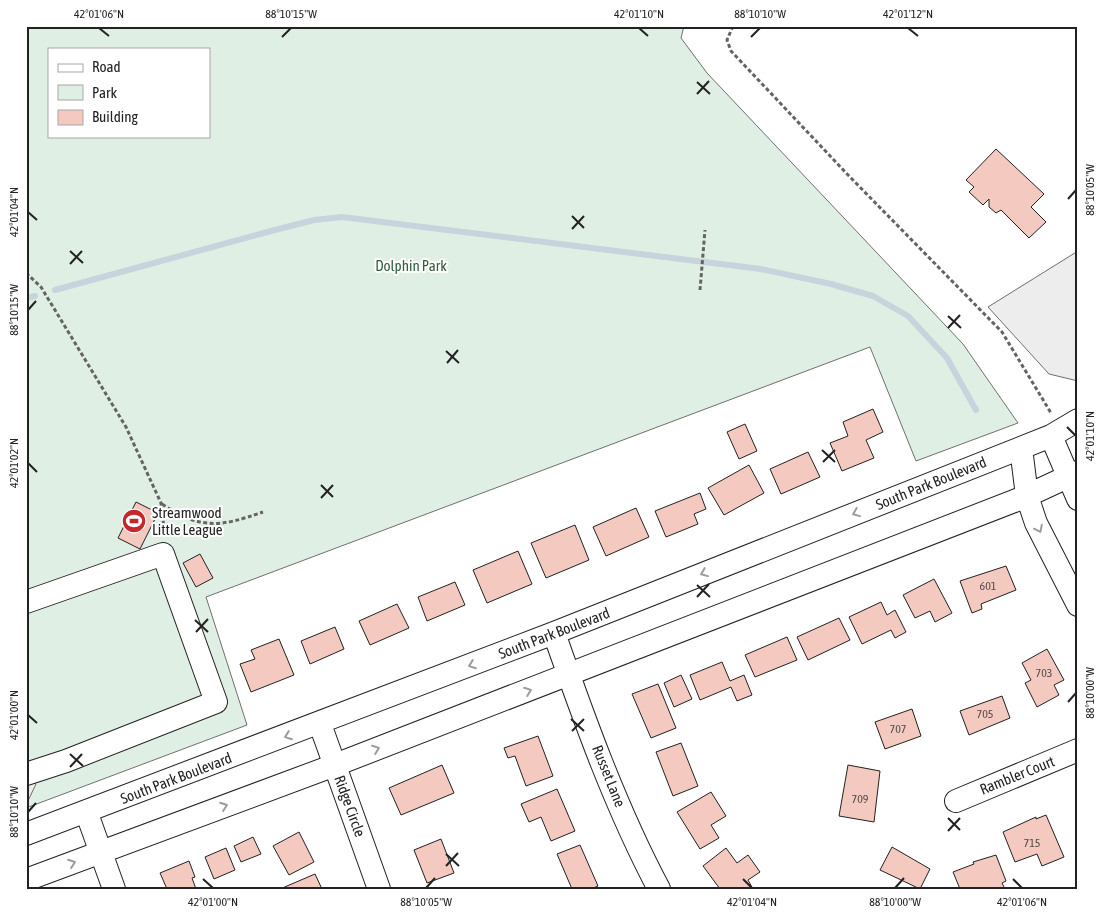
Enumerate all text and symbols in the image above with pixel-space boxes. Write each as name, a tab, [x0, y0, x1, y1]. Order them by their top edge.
text: 42°01'06"N	[74, 7, 124, 21]
text: 88°10'15"W	[265, 7, 317, 21]
text: 42°01'10"N	[614, 7, 664, 21]
text: 88°10'10"W	[734, 7, 786, 21]
text: 42°01'12"N	[883, 7, 933, 21]
legend	[48, 48, 210, 138]
text: Road	[92, 58, 121, 75]
text: Park	[92, 84, 117, 101]
text: Building	[92, 108, 138, 125]
text: 88°10'05"W	[1083, 164, 1097, 216]
text: 42°01'04"N	[7, 187, 21, 237]
park label: Dolphin Park	[375, 257, 447, 274]
text: 88°10'15"W	[7, 284, 21, 336]
text: 42°01'10"N	[1083, 411, 1097, 461]
text: 42°01'02"N	[7, 438, 21, 488]
street label: South Park Boulevard	[873, 453, 989, 513]
place label: Streamwood Little League	[152, 504, 223, 538]
sports icon: Streamwood Little League	[121, 508, 147, 534]
one-way arrow	[852, 508, 860, 518]
one-way arrow	[1033, 524, 1043, 533]
one-way arrow	[701, 567, 709, 577]
house number: 601	[980, 579, 997, 593]
street label: South Park Boulevard	[496, 604, 612, 662]
one-way arrow	[468, 659, 477, 669]
house number: 703	[1036, 666, 1052, 680]
text: 88°10'00"W	[1083, 667, 1097, 719]
one-way arrow	[523, 687, 532, 697]
text: 42°01'00"N	[7, 690, 21, 740]
house number: 705	[977, 707, 993, 721]
house number: 707	[890, 722, 907, 736]
one-way arrow	[284, 730, 292, 740]
street label: Russet Lane	[589, 743, 629, 810]
one-way arrow	[371, 745, 380, 755]
street label: South Park Boulevard	[118, 749, 234, 807]
street label: Rambler Court	[977, 752, 1057, 798]
street label: Ridge Circle	[331, 773, 369, 839]
text: 88°10'10"W	[7, 786, 21, 838]
house number: 709	[852, 792, 869, 806]
one-way arrow	[219, 802, 228, 813]
house number: 715	[1024, 836, 1040, 850]
one-way arrow	[67, 859, 76, 869]
text: 42°01'00"N	[188, 895, 238, 909]
text: 88°10'05"W	[400, 895, 452, 909]
text: 42°01'04"N	[727, 895, 777, 909]
text: 88°10'00"W	[869, 895, 921, 909]
text: 42°01'06"N	[997, 895, 1047, 909]

